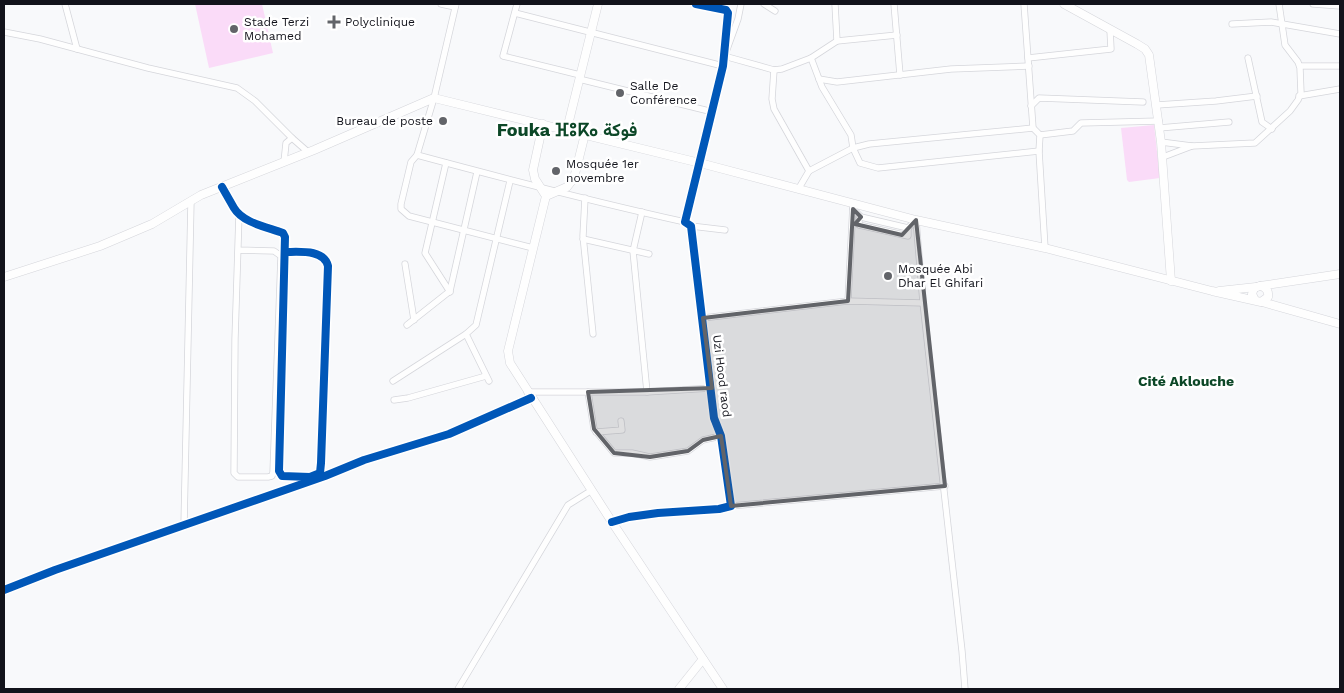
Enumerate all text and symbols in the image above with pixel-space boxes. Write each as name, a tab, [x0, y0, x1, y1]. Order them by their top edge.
place label: Stade Terzi Mohamed	[244, 15, 309, 43]
marker: Polyclinique	[327, 15, 341, 29]
place label: Polyclinique	[345, 15, 415, 29]
marker: Stade Terzi Mohamed	[228, 23, 240, 35]
place label: Salle De Conférence	[630, 79, 697, 107]
marker: Salle De Conférence	[614, 87, 626, 99]
place label: Bureau de poste	[336, 114, 433, 128]
marker: Bureau de poste	[437, 115, 449, 127]
district label: Fouka ⴼⵓⴽⴰ فوكة	[497, 119, 637, 141]
place label: Mosquée 1er novembre	[566, 157, 639, 185]
marker: Mosquée 1er novembre	[550, 165, 562, 177]
place label: Mosquée Abi Dhar El Ghifari	[898, 262, 983, 290]
marker: Mosquée Abi Dhar El Ghifari	[882, 270, 894, 282]
street label: Uzi Hood raod	[710, 334, 734, 418]
district label: Cité Aklouche	[1138, 373, 1234, 389]

